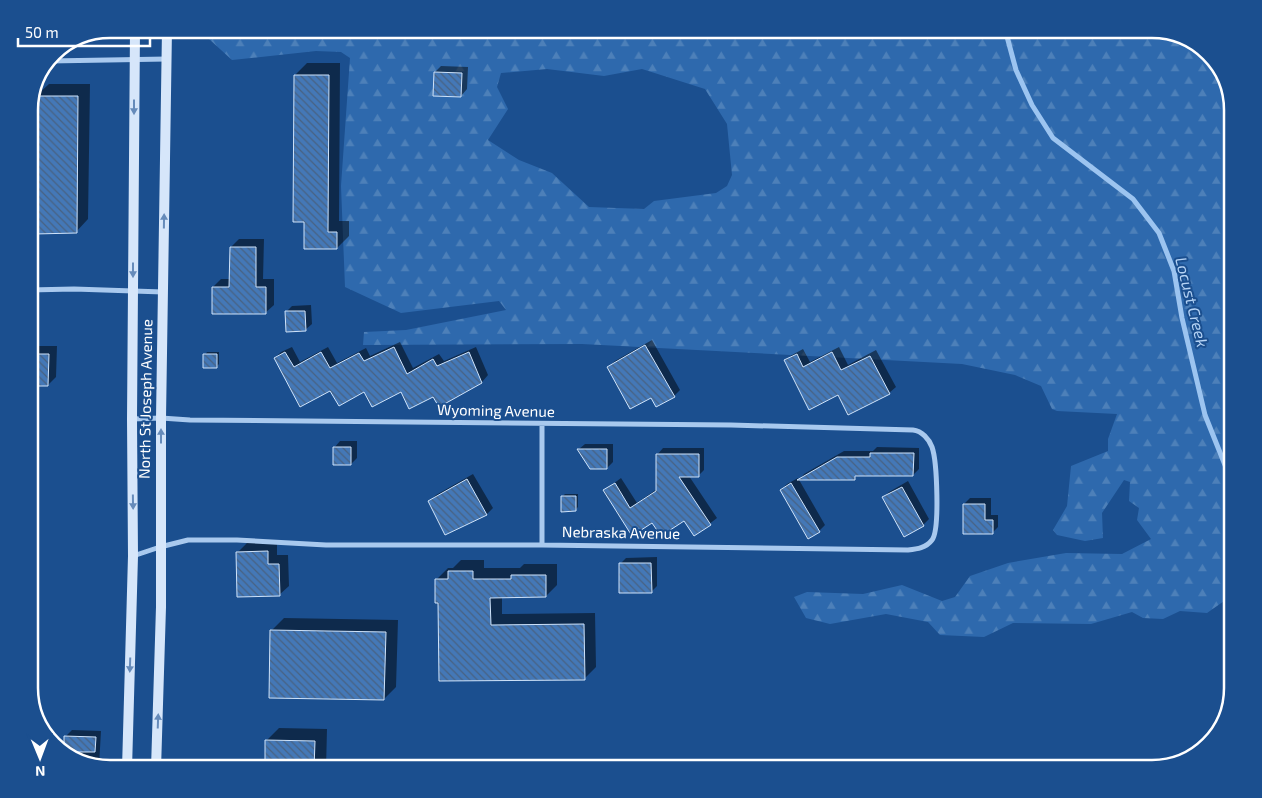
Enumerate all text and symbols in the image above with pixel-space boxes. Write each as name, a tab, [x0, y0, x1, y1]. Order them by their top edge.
scale bar	[18, 15, 150, 47]
text: 50 m	[25, 23, 59, 41]
one-way arrow	[130, 100, 138, 116]
one-way arrow	[160, 212, 168, 228]
water label: Locust Creek	[1172, 255, 1213, 349]
one-way arrow	[129, 262, 137, 278]
street label: North St Joseph Avenue	[135, 319, 155, 479]
street label: Wyoming Avenue	[437, 400, 555, 420]
one-way arrow	[157, 427, 165, 443]
one-way arrow	[129, 495, 137, 511]
street label: Nebraska Avenue	[562, 522, 680, 542]
one-way arrow	[126, 657, 134, 673]
one-way arrow	[154, 712, 162, 728]
north arrow	[15, 733, 65, 783]
text: N	[35, 763, 45, 780]

